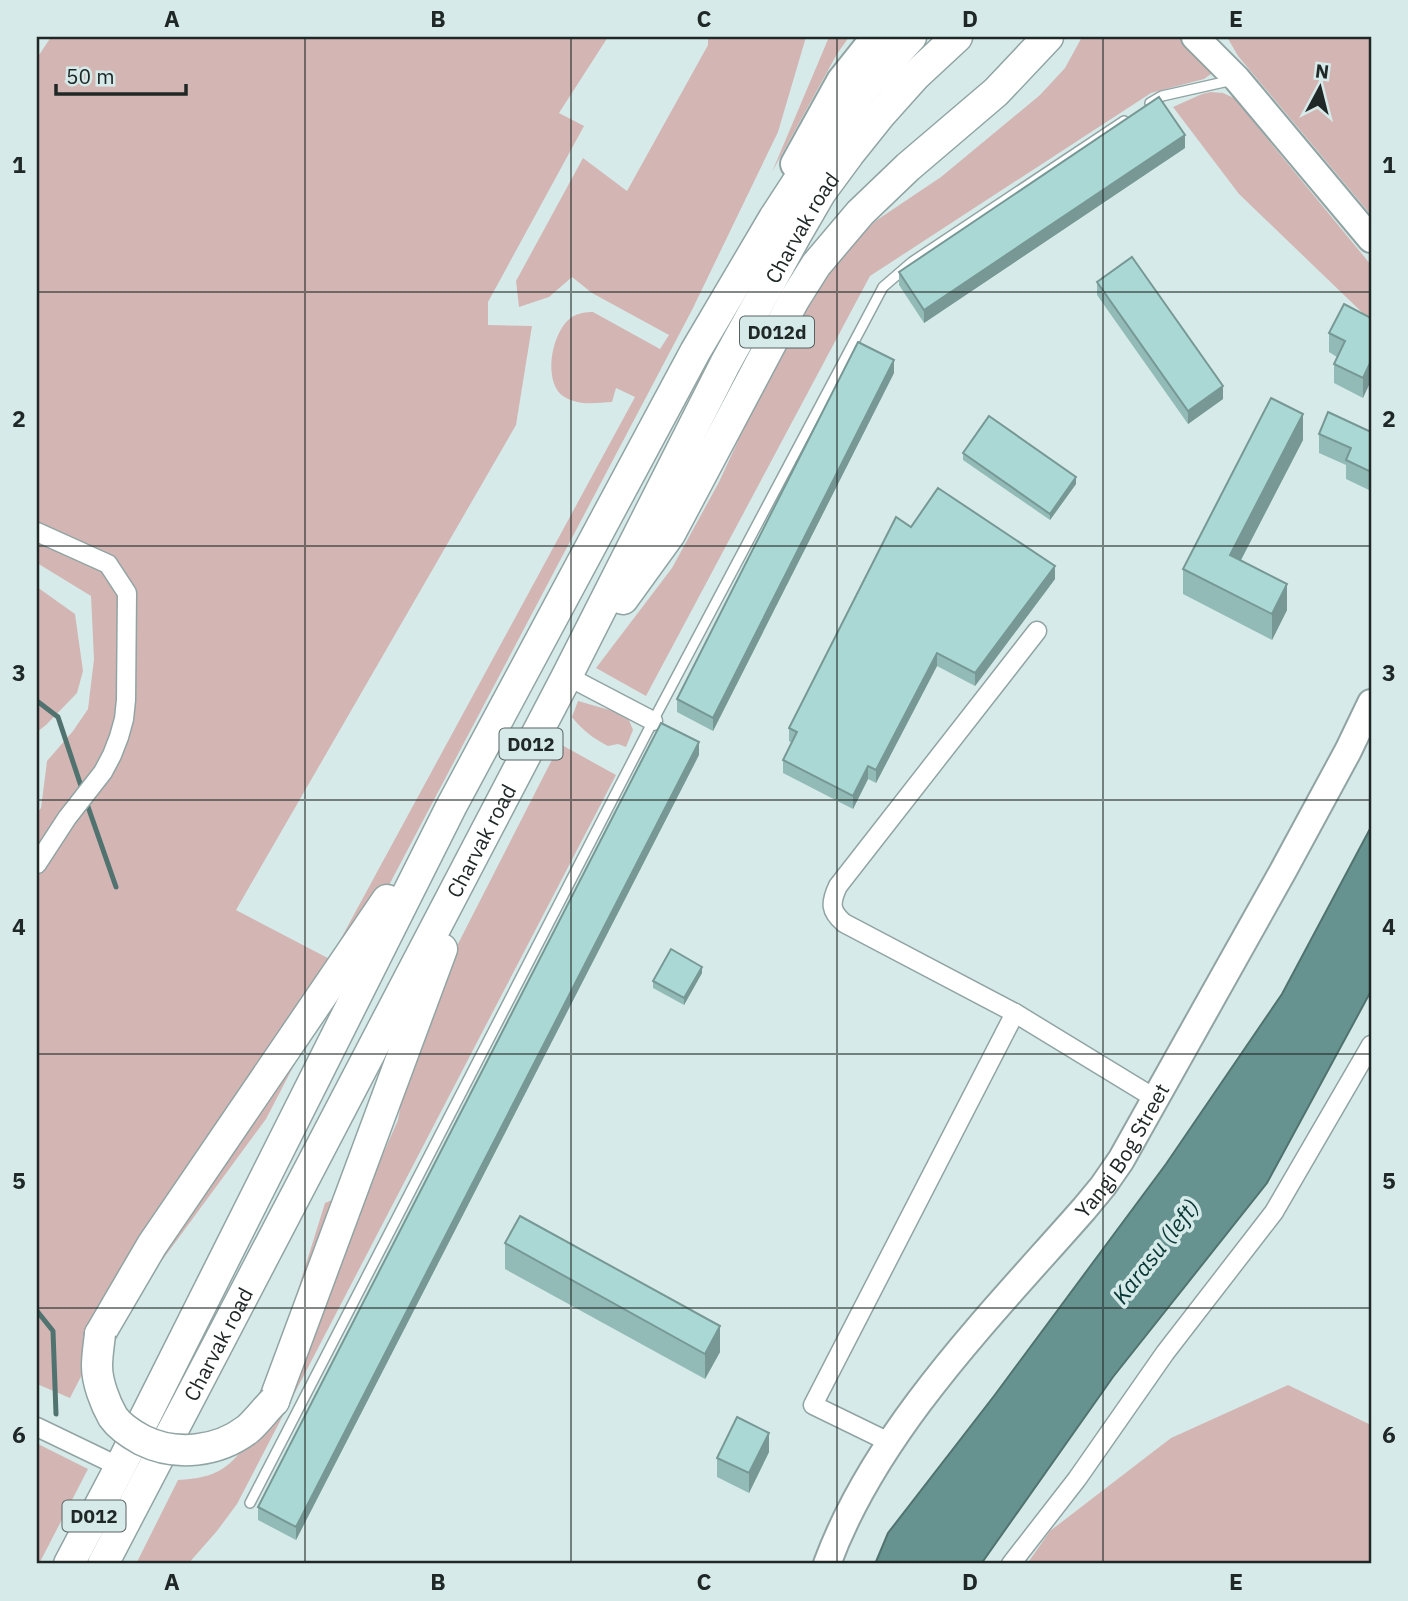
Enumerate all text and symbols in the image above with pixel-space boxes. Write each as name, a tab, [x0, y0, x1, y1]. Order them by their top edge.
text: A	[164, 3, 180, 33]
text: B	[430, 3, 446, 33]
text: C	[697, 3, 712, 33]
text: D	[962, 3, 978, 33]
text: E	[1229, 3, 1243, 33]
scale bar	[56, 52, 186, 96]
north arrow	[1286, 52, 1356, 122]
text: N	[1314, 58, 1330, 84]
text: 50 m	[66, 62, 115, 90]
text: 1	[12, 149, 26, 179]
text: 1	[1382, 149, 1396, 179]
street label: Charvak road	[758, 166, 845, 288]
road number: D012d	[740, 316, 814, 348]
text: 2	[12, 403, 26, 433]
text: 2	[1382, 403, 1396, 433]
text: 3	[12, 657, 26, 687]
text: 3	[1382, 657, 1396, 687]
road number: D012	[500, 729, 562, 760]
street label: Charvak road	[440, 779, 522, 902]
text: 4	[12, 911, 26, 941]
text: 4	[1382, 911, 1396, 941]
street label: Yangi Bog Street	[1069, 1078, 1175, 1224]
text: 5	[12, 1165, 26, 1195]
text: 5	[1382, 1165, 1396, 1195]
water label: Karasu (left)	[1105, 1193, 1205, 1309]
street label: Charvak road	[177, 1283, 259, 1406]
text: 6	[12, 1419, 26, 1449]
text: 6	[1382, 1419, 1396, 1449]
road number: D012	[62, 1500, 126, 1532]
text: A	[164, 1566, 180, 1596]
text: B	[430, 1566, 446, 1596]
text: C	[697, 1566, 712, 1596]
text: D	[962, 1566, 978, 1596]
text: E	[1229, 1566, 1243, 1596]

